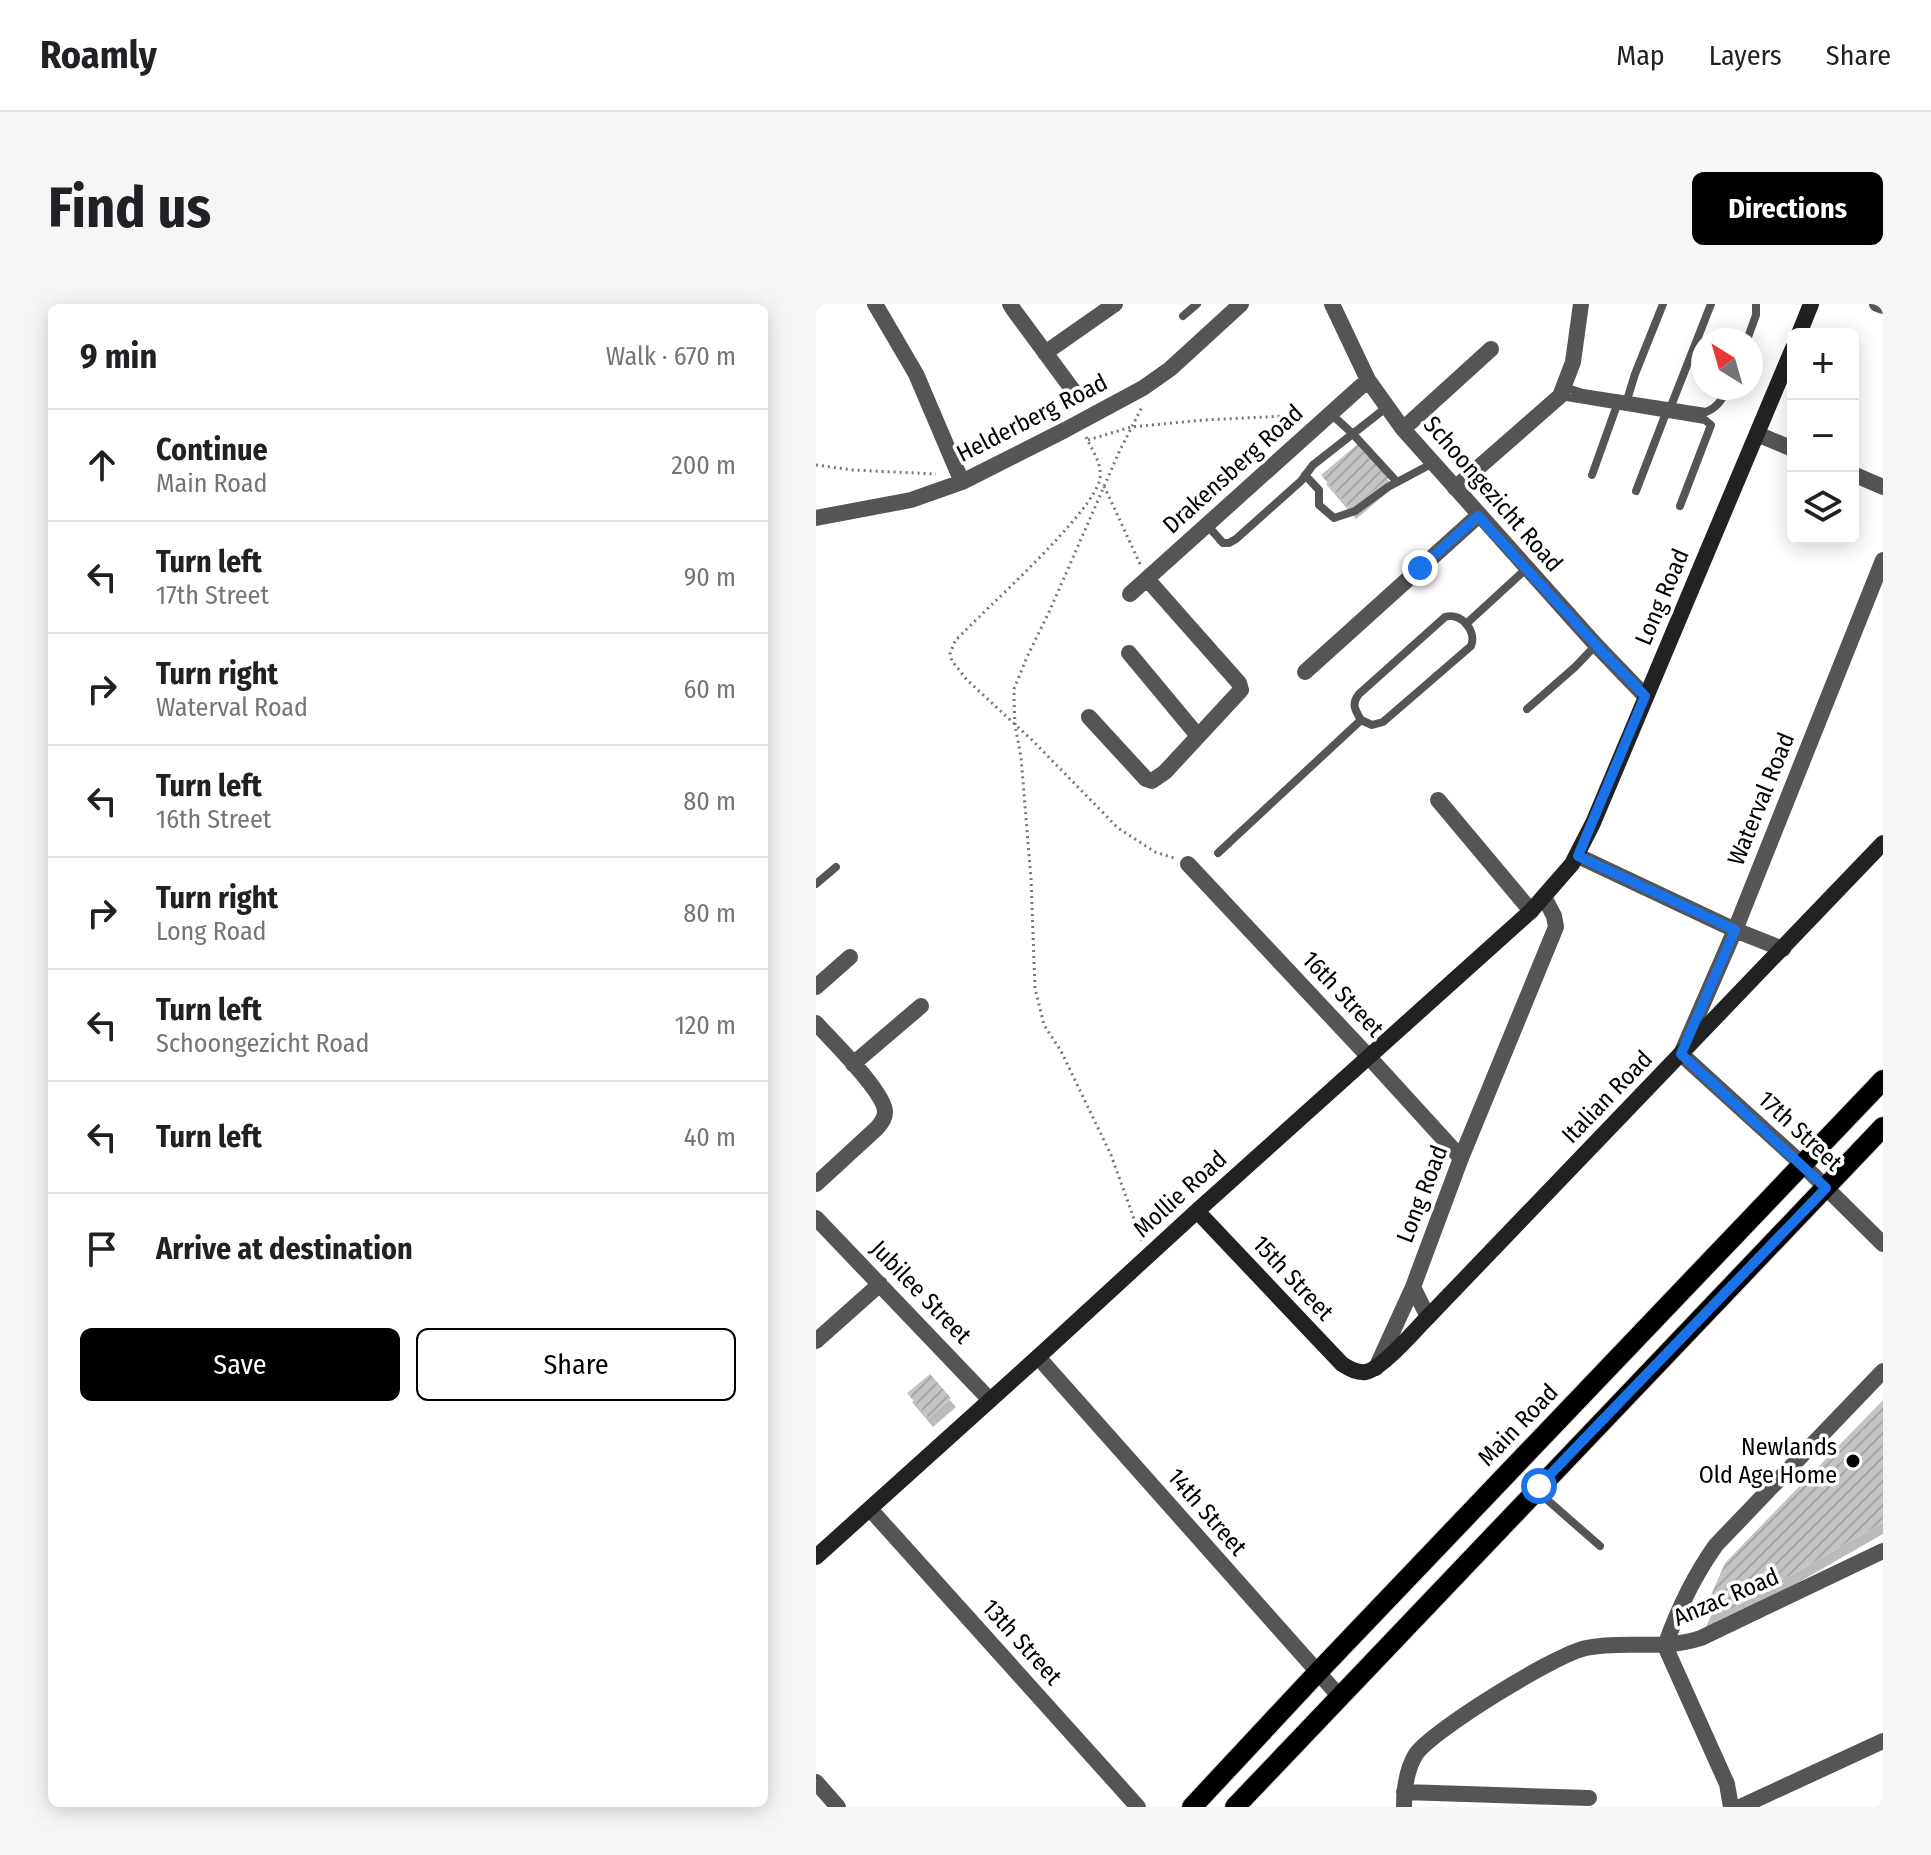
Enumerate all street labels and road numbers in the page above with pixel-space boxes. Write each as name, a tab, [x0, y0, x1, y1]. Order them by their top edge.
street label: Helderberg Road	[952, 368, 1112, 468]
street label: Drakensberg Road	[1157, 399, 1309, 539]
street label: Schoongezicht Road	[1418, 410, 1568, 578]
street label: Long Road	[1629, 545, 1695, 649]
street label: Waterval Road	[1722, 729, 1800, 869]
street label: 16th Street	[1296, 946, 1390, 1043]
street label: Italian Road	[1556, 1045, 1658, 1149]
street label: 17th Street	[1752, 1085, 1848, 1177]
street label: Long Road	[1391, 1141, 1453, 1247]
street label: Mollie Road	[1128, 1145, 1232, 1243]
street label: 15th Street	[1247, 1230, 1339, 1326]
street label: Jubilee Street	[865, 1235, 977, 1349]
street label: Main Road	[1472, 1378, 1564, 1472]
street label: 14th Street	[1162, 1463, 1252, 1561]
street label: Anzac Road	[1669, 1562, 1783, 1632]
street label: 13th Street	[976, 1593, 1068, 1691]

